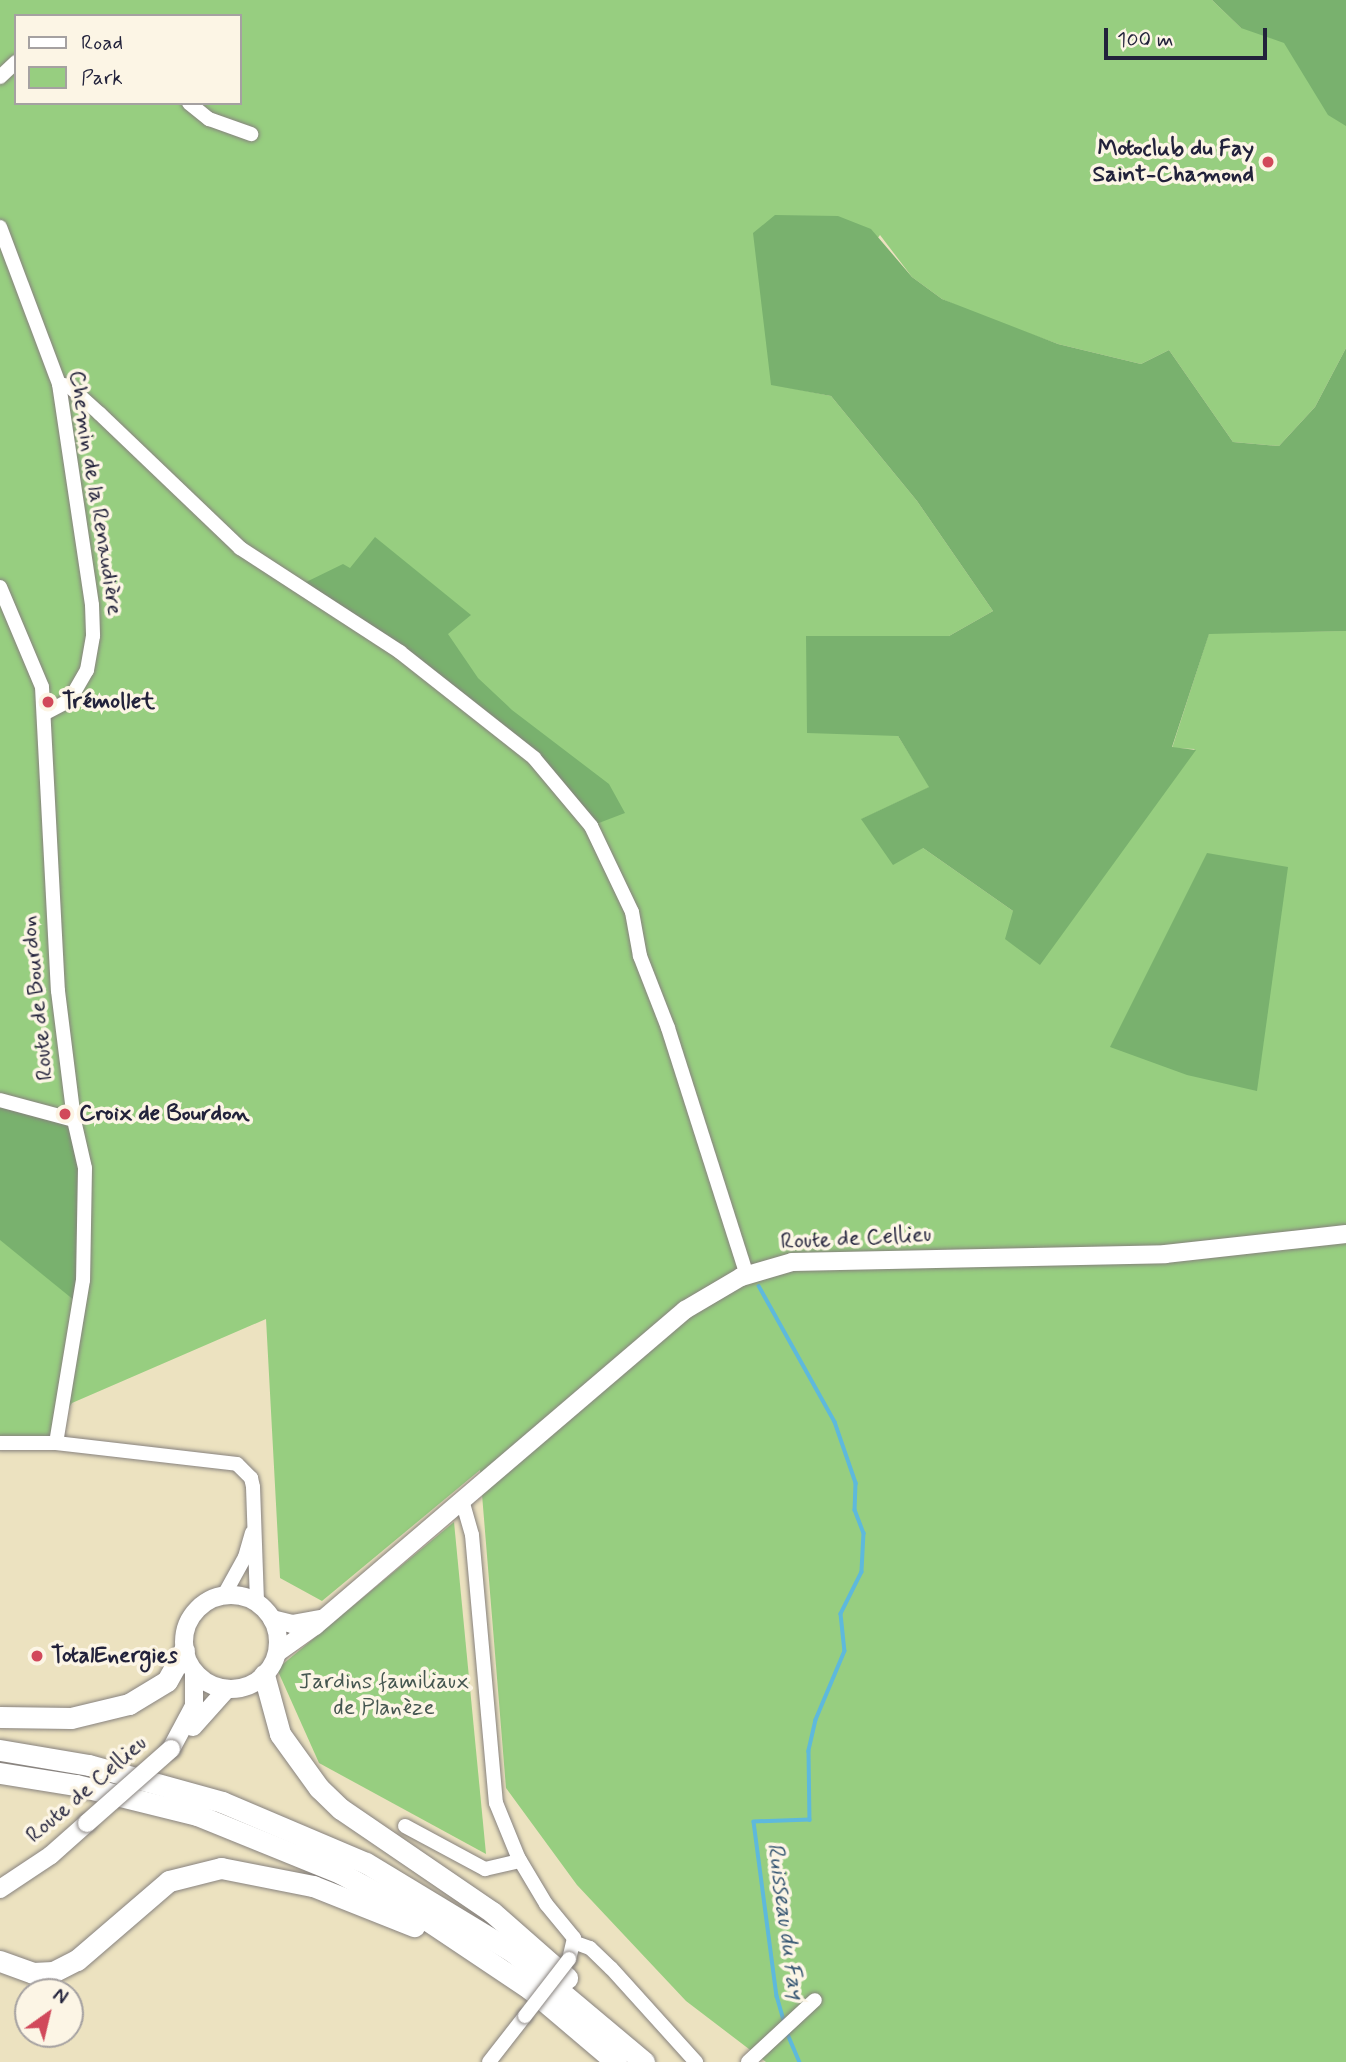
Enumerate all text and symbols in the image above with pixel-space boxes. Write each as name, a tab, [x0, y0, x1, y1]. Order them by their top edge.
legend	[14, 14, 242, 105]
scale bar	[1108, 14, 1271, 58]
text: 100 m	[1117, 26, 1173, 54]
text: Road	[81, 29, 123, 57]
text: Park	[81, 64, 123, 92]
place label: Motoclub du Fay Saint-Chamond	[1093, 135, 1254, 189]
marker: Motoclub du Fay Saint-Chamond	[1260, 154, 1276, 170]
street label: Chemin de la Renaudière	[62, 368, 128, 618]
place label: Trémollet	[62, 688, 155, 716]
marker: Trémollet	[40, 694, 56, 710]
street label: Route de Bourdon	[16, 918, 60, 1078]
place label: Croix de Bourdon	[79, 1100, 241, 1128]
marker: Croix de Bourdon	[57, 1106, 73, 1122]
street label: Route de Cellieu	[780, 1221, 932, 1257]
place label: TotalEnergies	[51, 1642, 178, 1670]
marker: TotalEnergies	[29, 1648, 45, 1664]
park label: Jardins familiaux de Planèze	[296, 1668, 472, 1722]
street label: Route de Cellieu	[21, 1730, 153, 1850]
water label: Ruisseau du Fay	[760, 1843, 810, 1999]
north arrow	[14, 1978, 84, 2048]
text: N	[48, 1983, 72, 2011]

